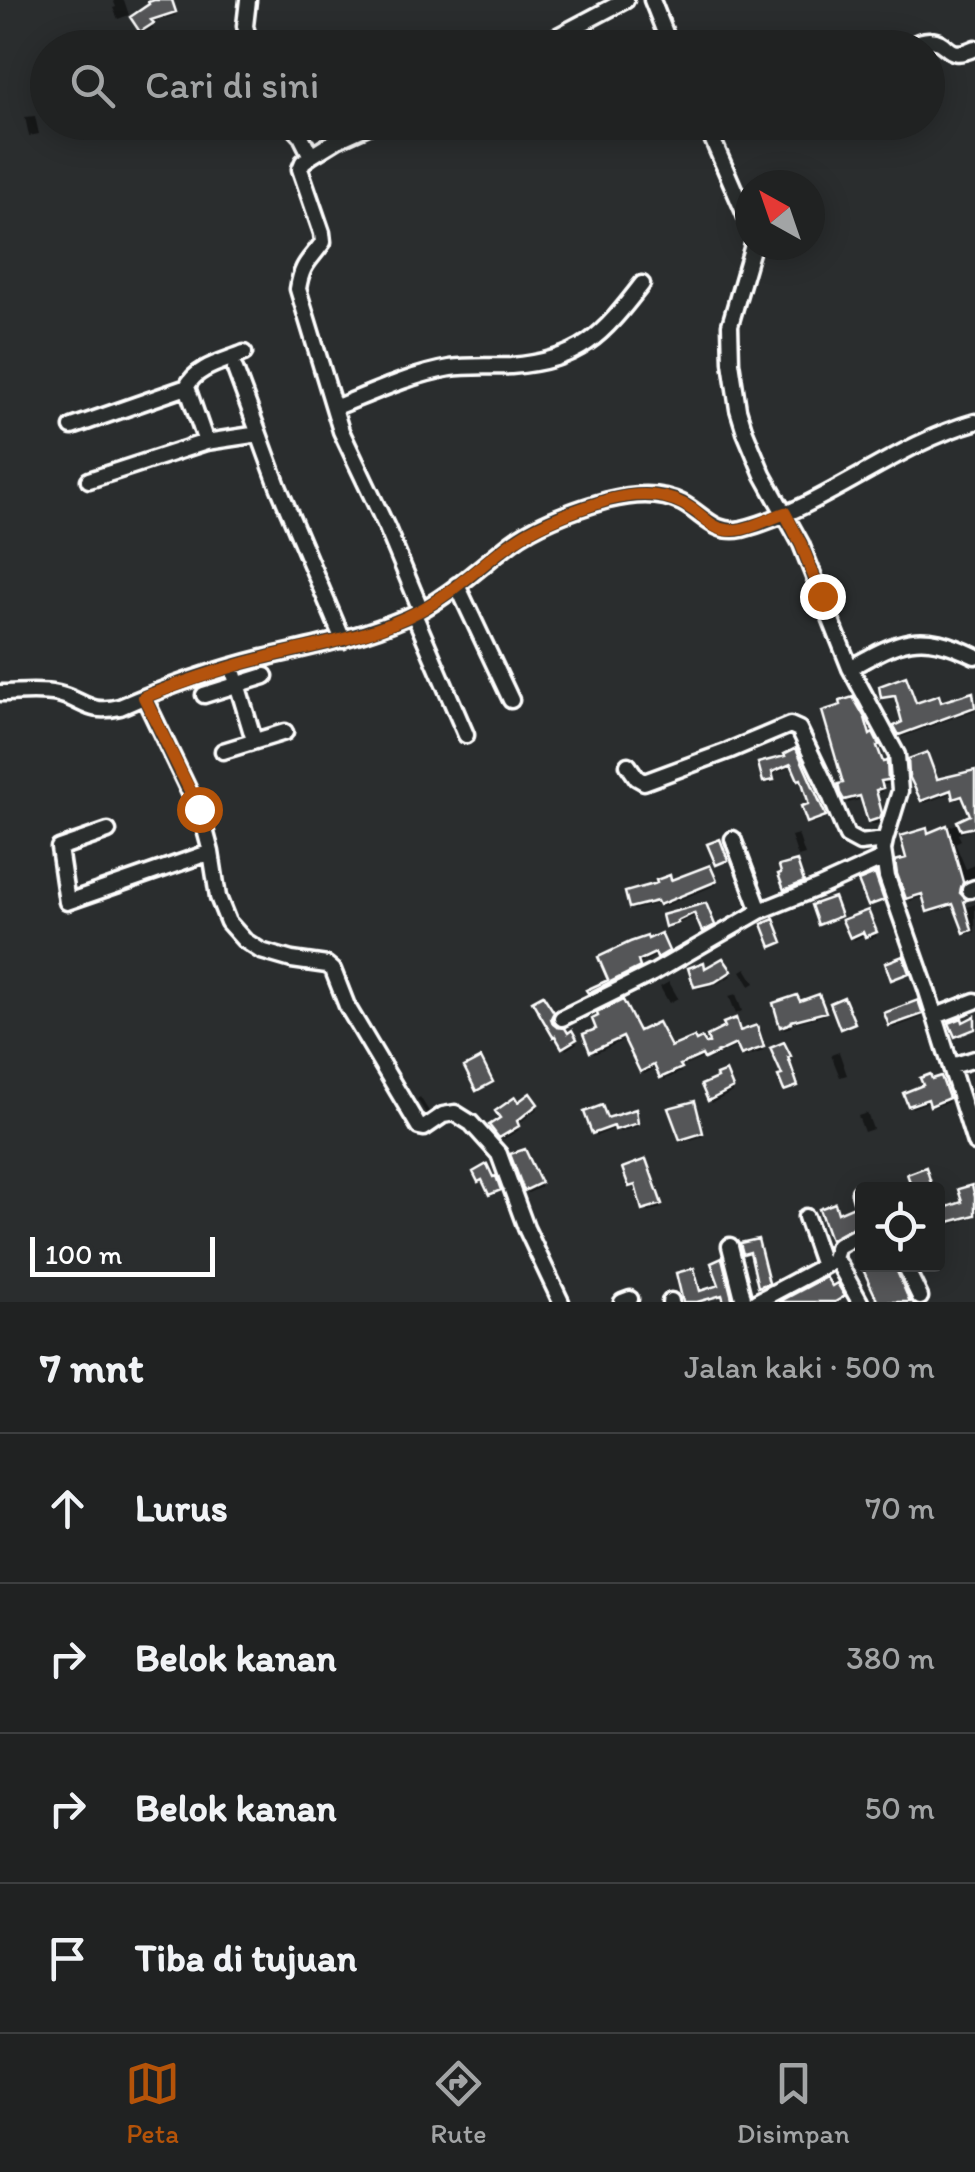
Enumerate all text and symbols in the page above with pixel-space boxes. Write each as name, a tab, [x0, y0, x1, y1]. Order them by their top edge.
search box	[30, 30, 945, 140]
icon: search	[65, 58, 120, 113]
text: Cari di sini	[145, 62, 319, 108]
north arrow	[735, 170, 825, 260]
route end	[800, 574, 846, 620]
route start	[177, 787, 223, 833]
map controls	[855, 1182, 945, 1272]
button: locate	[855, 1182, 945, 1272]
scale bar	[30, 1232, 215, 1276]
text: 100 m	[45, 1237, 122, 1271]
text: 7 mnt	[40, 1342, 144, 1393]
text: Jalan kaki · 500 m	[684, 1348, 935, 1386]
icon: ahead	[40, 1481, 95, 1536]
text: Lurus	[135, 1485, 228, 1531]
text: 70 m	[865, 1489, 935, 1527]
icon: right	[40, 1631, 95, 1686]
text: Belok kanan	[135, 1635, 337, 1681]
text: 380 m	[846, 1639, 935, 1677]
icon: right	[40, 1781, 95, 1836]
text: Belok kanan	[135, 1785, 337, 1831]
text: 50 m	[864, 1789, 935, 1827]
icon: arrive	[40, 1931, 95, 1986]
text: Tiba di tujuan	[135, 1935, 357, 1981]
tab: Peta	[125, 2056, 180, 2150]
tab: Rute	[430, 2056, 487, 2150]
tab: Disimpan	[737, 2056, 850, 2150]

